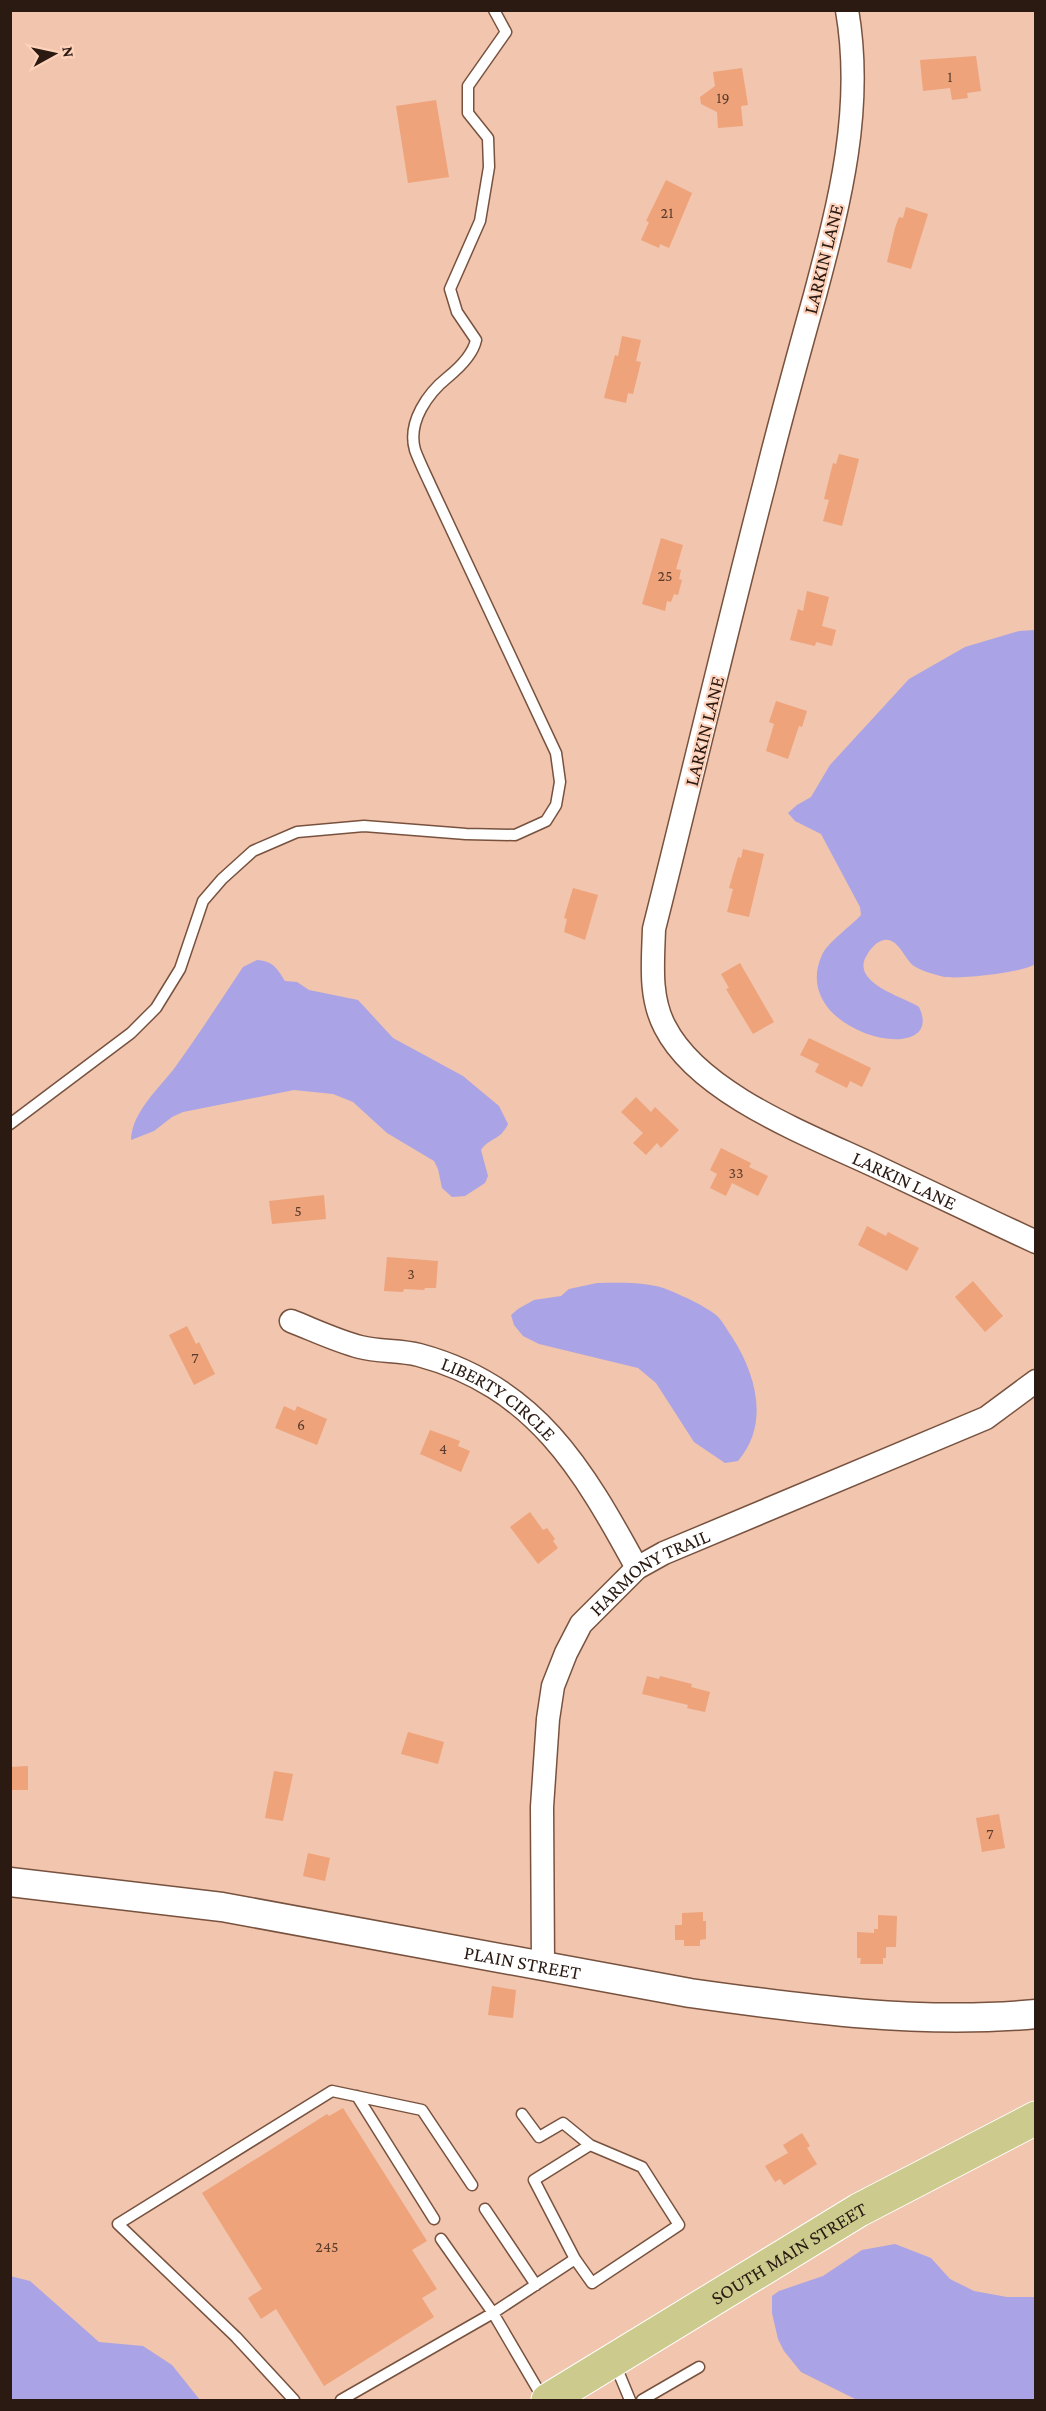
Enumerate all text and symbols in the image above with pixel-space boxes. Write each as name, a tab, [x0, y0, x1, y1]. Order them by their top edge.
north arrow	[24, 24, 84, 84]
text: N	[59, 45, 78, 59]
house number: 1	[947, 68, 953, 85]
house number: 19	[716, 89, 730, 106]
street label: LARKIN LANE	[799, 202, 847, 316]
house number: 21	[661, 204, 673, 221]
house number: 25	[657, 567, 673, 584]
street label: LARKIN LANE	[680, 674, 728, 788]
street label: LARKIN LANE	[849, 1146, 960, 1214]
house number: 33	[728, 1164, 744, 1181]
house number: 5	[294, 1202, 302, 1219]
house number: 3	[407, 1265, 415, 1282]
house number: 7	[191, 1349, 199, 1366]
street label: LIBERTY CIRCLE	[438, 1352, 561, 1445]
house number: 6	[297, 1416, 305, 1433]
house number: 4	[439, 1440, 447, 1457]
street label: HARMONY TRAIL	[585, 1524, 713, 1620]
house number: 7	[986, 1825, 994, 1842]
street label: PLAIN STREET	[462, 1941, 583, 1984]
street label: SOUTH MAIN STREET	[707, 2197, 870, 2309]
house number: 245	[315, 2238, 339, 2255]

